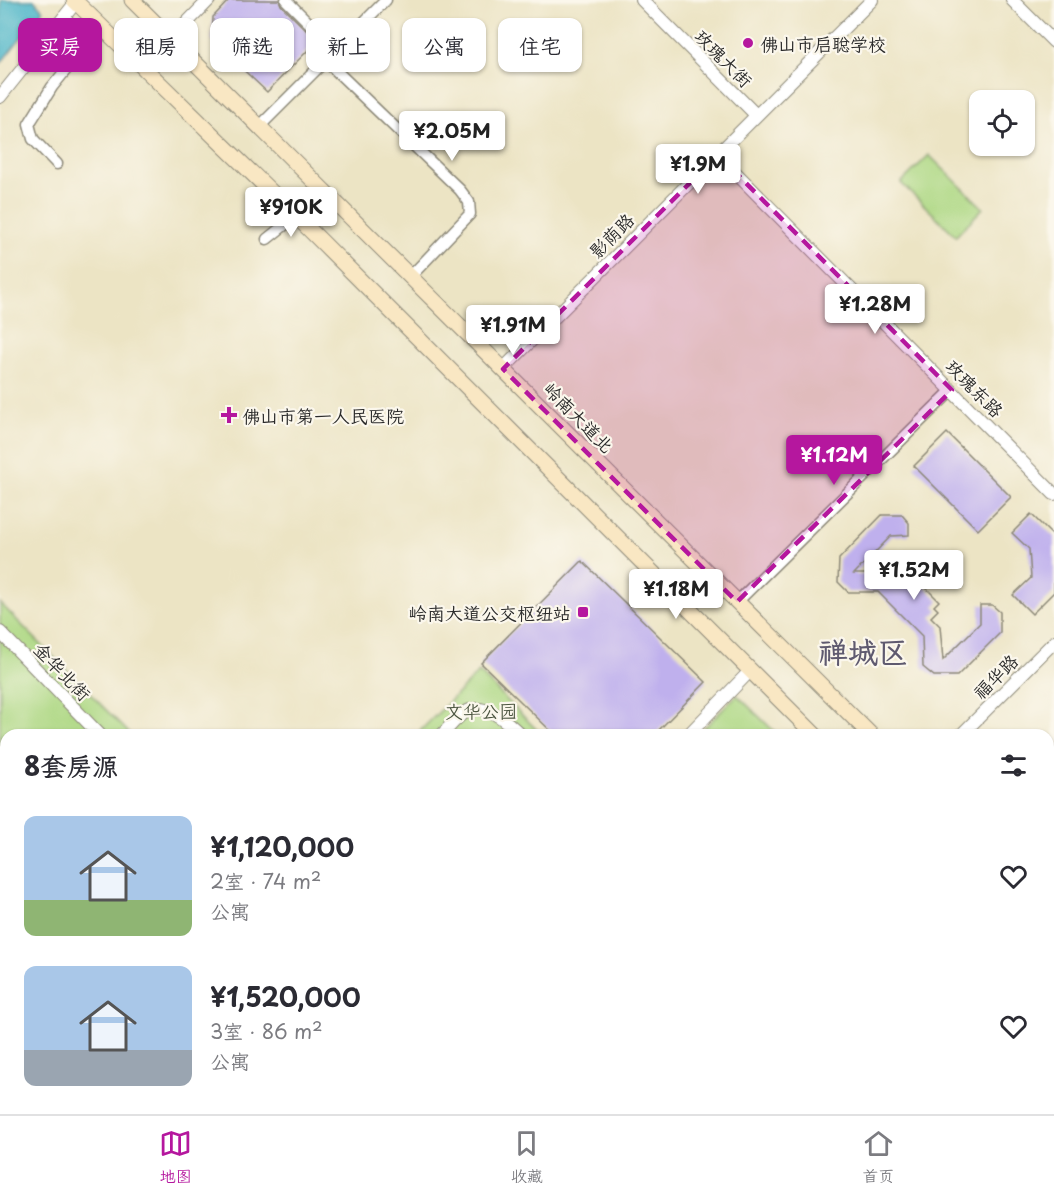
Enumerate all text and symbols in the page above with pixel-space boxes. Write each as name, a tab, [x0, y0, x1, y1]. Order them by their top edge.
chip: 买房	[18, 18, 102, 72]
chip: 租房	[114, 18, 198, 72]
chip: 筛选	[210, 18, 294, 72]
chip: 新上	[306, 18, 390, 72]
chip: 公寓	[402, 18, 486, 72]
chip: 住宅	[498, 18, 582, 72]
street label: 玫瑰大街	[689, 23, 759, 93]
place label: 佛山市启聪学校	[760, 30, 886, 57]
marker: 佛山市启聪学校	[741, 36, 755, 50]
map controls	[969, 90, 1035, 156]
button: locate	[969, 90, 1035, 156]
pin: ¥2.05M	[403, 111, 501, 162]
text: ¥2.05M	[413, 115, 491, 145]
pin: ¥1.9M	[656, 144, 740, 195]
text: ¥1.9M	[670, 148, 726, 178]
pin: ¥910K	[249, 187, 333, 238]
text: ¥910K	[259, 191, 323, 221]
street label: 影荫路	[582, 206, 640, 264]
pin: ¥1.28M	[826, 284, 924, 335]
text: ¥1.28M	[839, 288, 911, 318]
pin: ¥1.91M	[464, 305, 562, 356]
text: ¥1.91M	[480, 309, 546, 339]
street label: 玫瑰东路	[940, 353, 1010, 423]
street label: 岭南大道北	[538, 376, 620, 458]
place label: 佛山市第一人民医院	[242, 402, 404, 429]
marker: 佛山市第一人民医院	[220, 406, 238, 424]
pin: ¥1.12M	[785, 435, 883, 486]
text: ¥1.12M	[800, 439, 868, 469]
pin: ¥1.52M	[865, 550, 963, 601]
text: ¥1.52M	[878, 554, 950, 584]
pin: ¥1.18M	[627, 569, 725, 620]
text: ¥1.18M	[643, 573, 709, 603]
place label: 岭南大道公交枢纽站	[409, 599, 571, 626]
marker: 岭南大道公交枢纽站	[576, 605, 590, 619]
district label: 禅城区	[818, 628, 908, 673]
street label: 金华北街	[28, 636, 98, 706]
street label: 福华路	[966, 647, 1024, 705]
park label: 文华公园	[445, 697, 517, 724]
text: 8套房源	[24, 746, 118, 785]
icon: filters	[997, 749, 1030, 782]
text: ¥1,120,000	[210, 827, 354, 866]
icon: home	[72, 840, 144, 912]
icon: heart	[997, 860, 1030, 893]
text: 2室 · 74 m²	[210, 866, 321, 896]
text: 公寓	[210, 896, 250, 926]
text: ¥1,520,000	[210, 977, 361, 1016]
icon: home	[72, 990, 144, 1062]
icon: heart	[997, 1010, 1030, 1043]
text: 3室 · 86 m²	[210, 1016, 323, 1046]
text: 公寓	[210, 1046, 250, 1076]
tab: 地图	[159, 1127, 192, 1187]
tab: 收藏	[510, 1127, 543, 1187]
tab: 首页	[862, 1127, 895, 1187]

